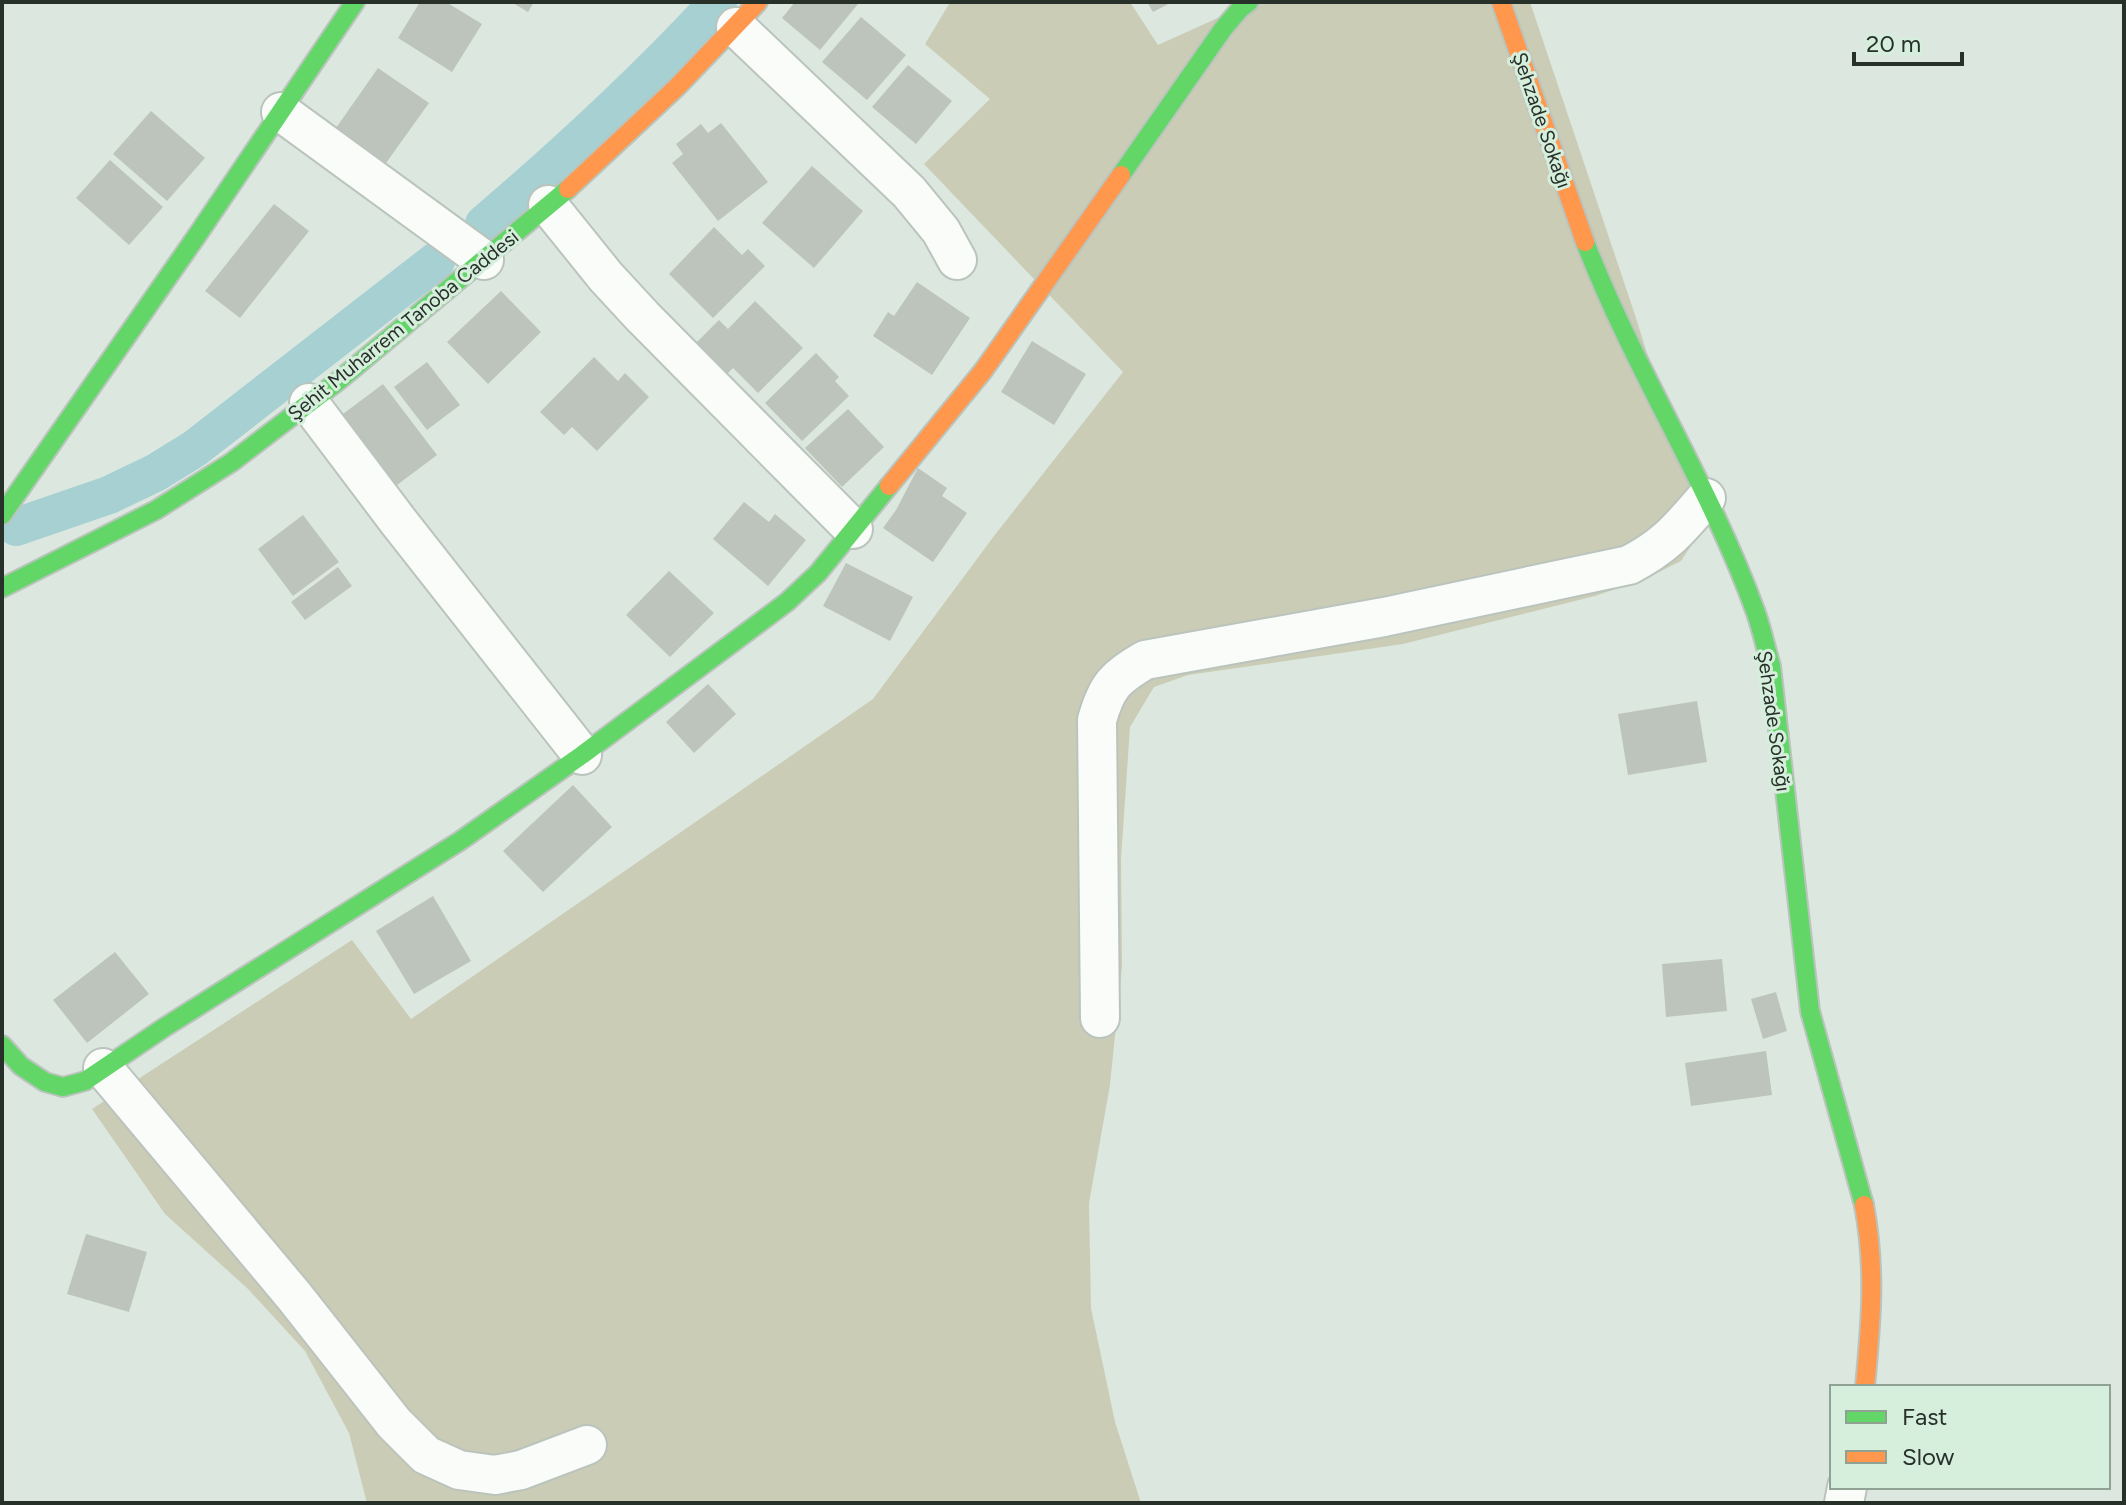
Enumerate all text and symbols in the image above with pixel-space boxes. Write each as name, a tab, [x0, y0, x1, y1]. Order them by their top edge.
scale bar	[1854, 16, 1962, 66]
text: 20 m	[1866, 29, 1921, 58]
street label: Şehzade Sokağı	[1508, 49, 1576, 191]
street label: Şehit Muharrem Tanoba Caddesi	[283, 224, 523, 426]
street label: Şehzade Sokağı	[1752, 649, 1796, 793]
legend	[1830, 1385, 2110, 1489]
text: Fast	[1902, 1402, 1947, 1431]
text: Slow	[1902, 1442, 1955, 1471]

